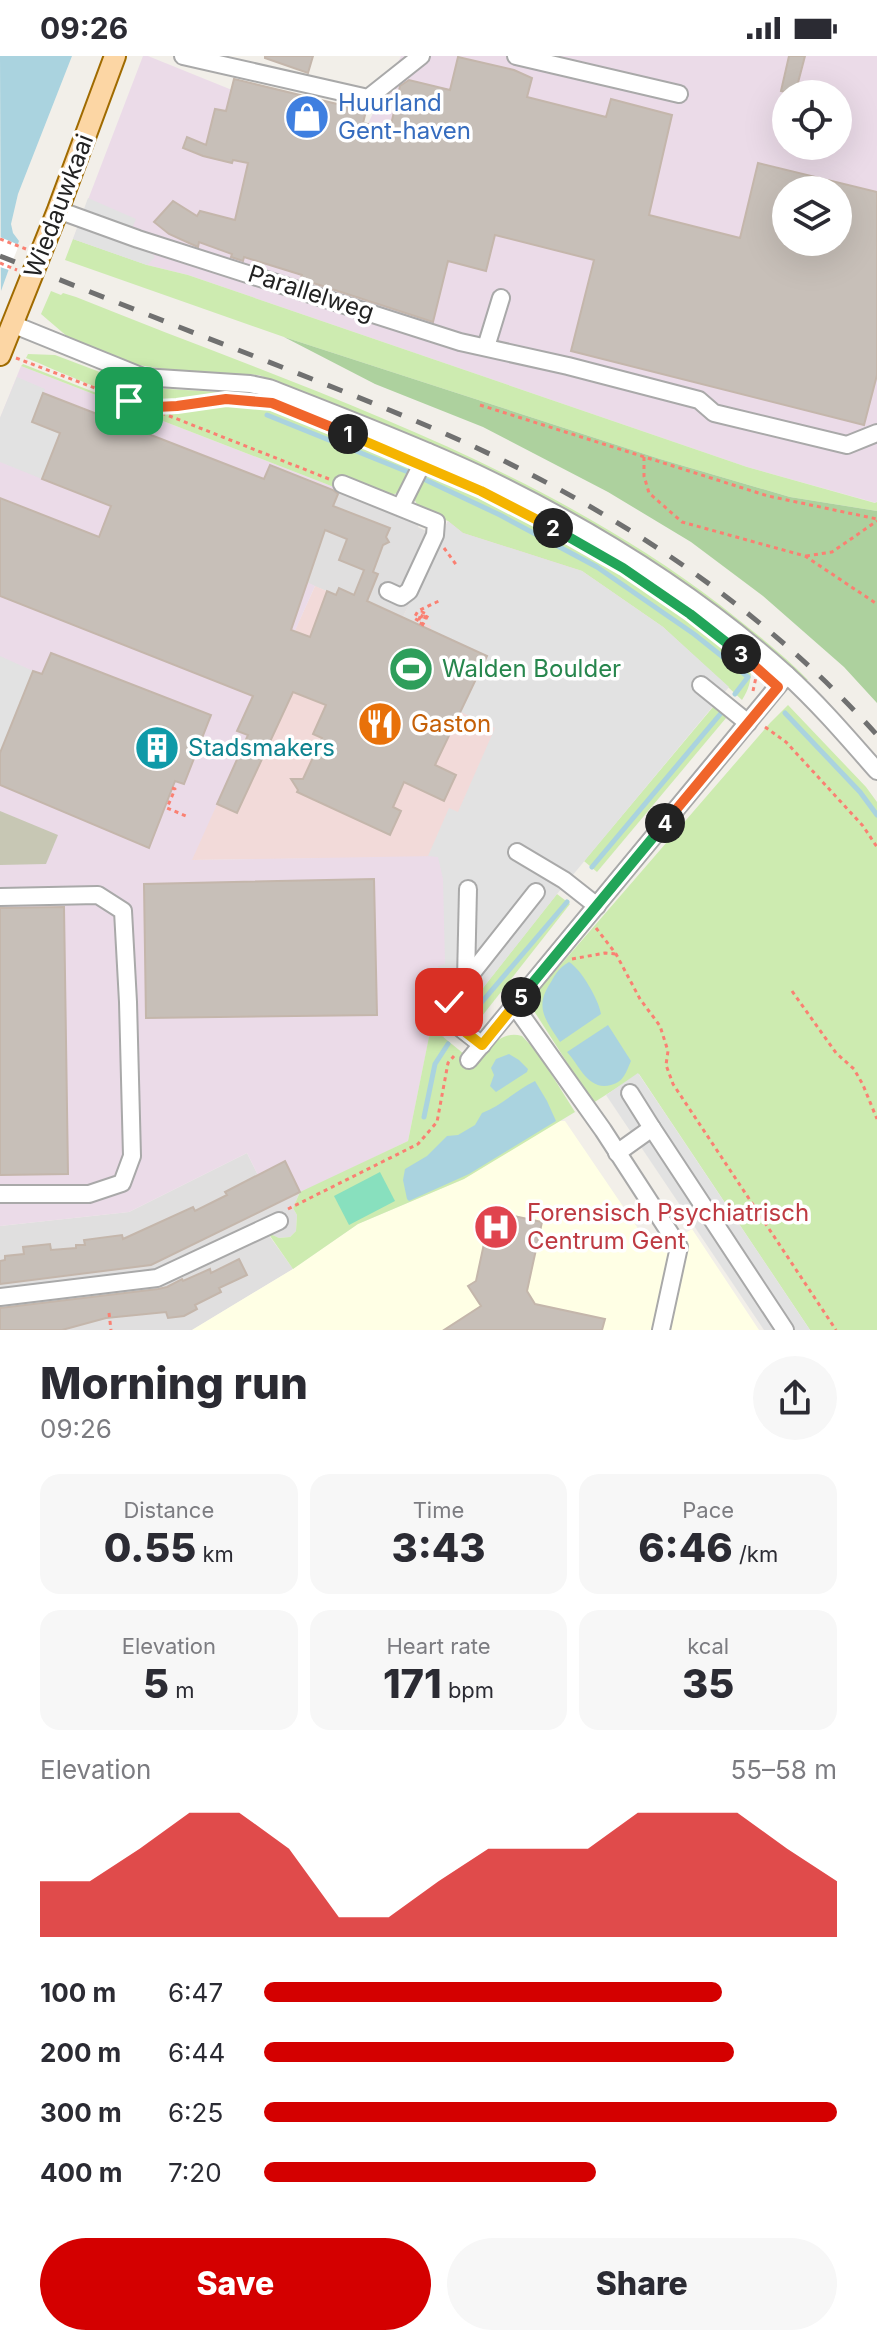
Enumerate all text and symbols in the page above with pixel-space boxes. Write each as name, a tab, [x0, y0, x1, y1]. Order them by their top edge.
text: 09:26	[40, 10, 128, 46]
map controls	[772, 80, 852, 256]
button: locate	[772, 80, 852, 160]
place label: Huurland Gent-haven	[338, 88, 471, 145]
shop icon: Huurland Gent-haven	[283, 93, 331, 141]
street label: Wiedauwkaai	[18, 130, 99, 282]
button: layers	[772, 176, 852, 256]
street label: Parallelweg	[245, 259, 378, 327]
pin	[95, 367, 163, 435]
icon: arrive	[107, 379, 151, 423]
pin: 1	[328, 414, 368, 454]
text: 1	[343, 421, 353, 447]
pin: 2	[533, 508, 573, 548]
text: 2	[546, 515, 560, 541]
pin: 3	[721, 634, 761, 674]
text: 3	[734, 641, 748, 667]
sports icon: Walden Boulder	[387, 645, 435, 693]
place label: Walden Boulder	[442, 654, 621, 683]
restaurant icon: Gaston	[356, 700, 404, 748]
place label: Gaston	[411, 709, 491, 738]
building icon: Stadsmakers	[133, 724, 181, 772]
place label: Stadsmakers	[188, 733, 335, 762]
pin: 4	[645, 803, 685, 843]
text: 4	[658, 810, 672, 836]
pin	[415, 968, 483, 1036]
pin: 5	[501, 977, 541, 1017]
icon: check	[427, 980, 471, 1024]
text: 5	[514, 984, 528, 1010]
place label: Forensisch Psychiatrisch Centrum Gent	[527, 1198, 809, 1255]
hospital icon: Forensisch Psychiatrisch Centrum Gent	[472, 1203, 520, 1251]
text: Morning run	[40, 1356, 308, 1410]
button: share	[753, 1356, 837, 1440]
text: 09:26	[40, 1413, 112, 1444]
text: Distance	[123, 1497, 214, 1523]
text: Time	[413, 1497, 464, 1523]
text: Pace	[682, 1497, 734, 1523]
text: 0.55	[104, 1523, 196, 1572]
text: 3:43	[391, 1523, 486, 1572]
text: 6:46	[638, 1523, 733, 1572]
text: km	[196, 1541, 234, 1567]
text: /km	[733, 1541, 778, 1567]
text: Elevation	[122, 1633, 216, 1659]
text: Heart rate	[386, 1633, 491, 1659]
text: kcal	[687, 1633, 729, 1659]
text: 5	[143, 1659, 169, 1708]
text: 171	[383, 1659, 442, 1708]
text: 35	[682, 1659, 734, 1708]
text: m	[169, 1677, 195, 1703]
text: bpm	[442, 1677, 494, 1703]
text: Elevation	[40, 1754, 151, 1785]
text: 55–58 m	[730, 1754, 837, 1785]
text: 100 m	[40, 1977, 116, 2008]
text: 6:47	[168, 1977, 223, 2008]
text: 200 m	[40, 2037, 121, 2068]
text: 6:44	[168, 2037, 225, 2068]
text: 300 m	[40, 2097, 122, 2128]
text: 6:25	[168, 2097, 223, 2128]
text: 400 m	[40, 2157, 123, 2188]
text: 7:20	[168, 2157, 222, 2188]
button: Save	[40, 2238, 431, 2330]
button: Share	[447, 2238, 837, 2330]

